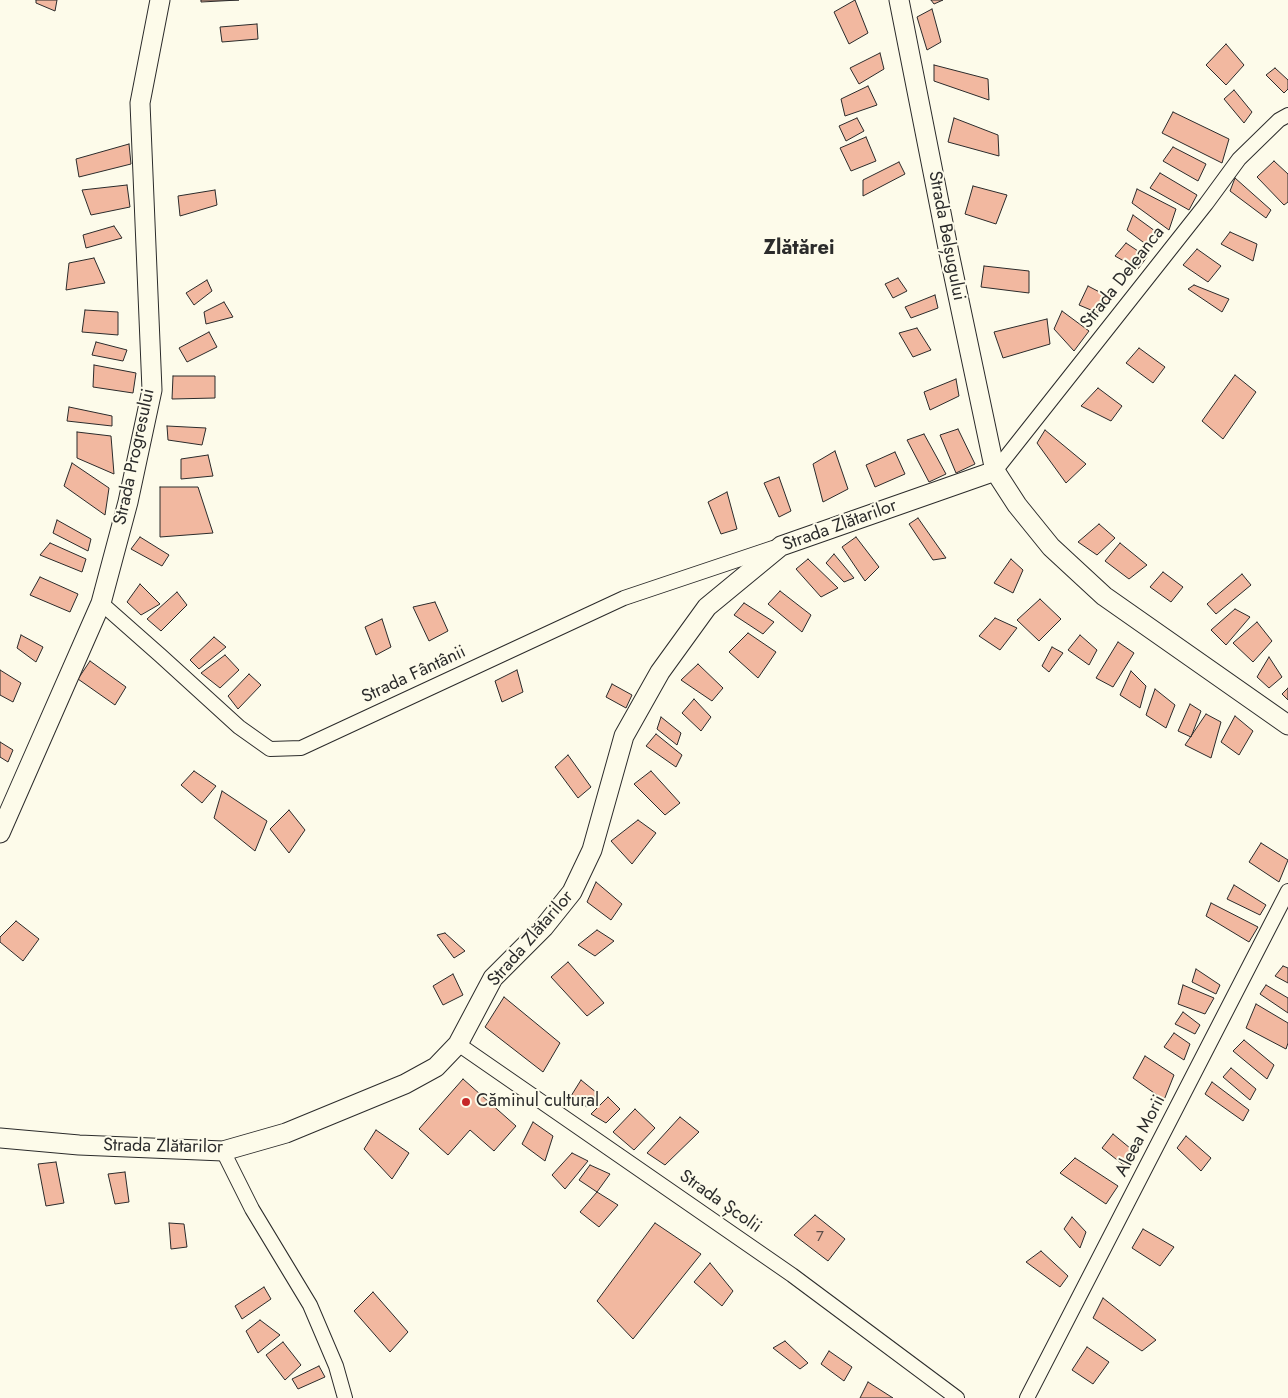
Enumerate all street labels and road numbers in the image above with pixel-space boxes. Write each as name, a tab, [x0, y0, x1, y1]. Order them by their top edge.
street label: Strada Belșugului	[923, 169, 969, 303]
street label: Strada Deleanca	[1076, 223, 1170, 333]
street label: Strada Progresului	[110, 387, 160, 527]
street label: Strada Zlătarilor	[780, 495, 900, 557]
street label: Strada Fântânii	[359, 641, 469, 709]
street label: Strada Zlătarilor	[483, 887, 579, 991]
street label: Aleea Morii	[1111, 1092, 1171, 1180]
street label: Strada Zlătarilor	[103, 1135, 223, 1159]
street label: Strada Școlii	[675, 1166, 765, 1238]

